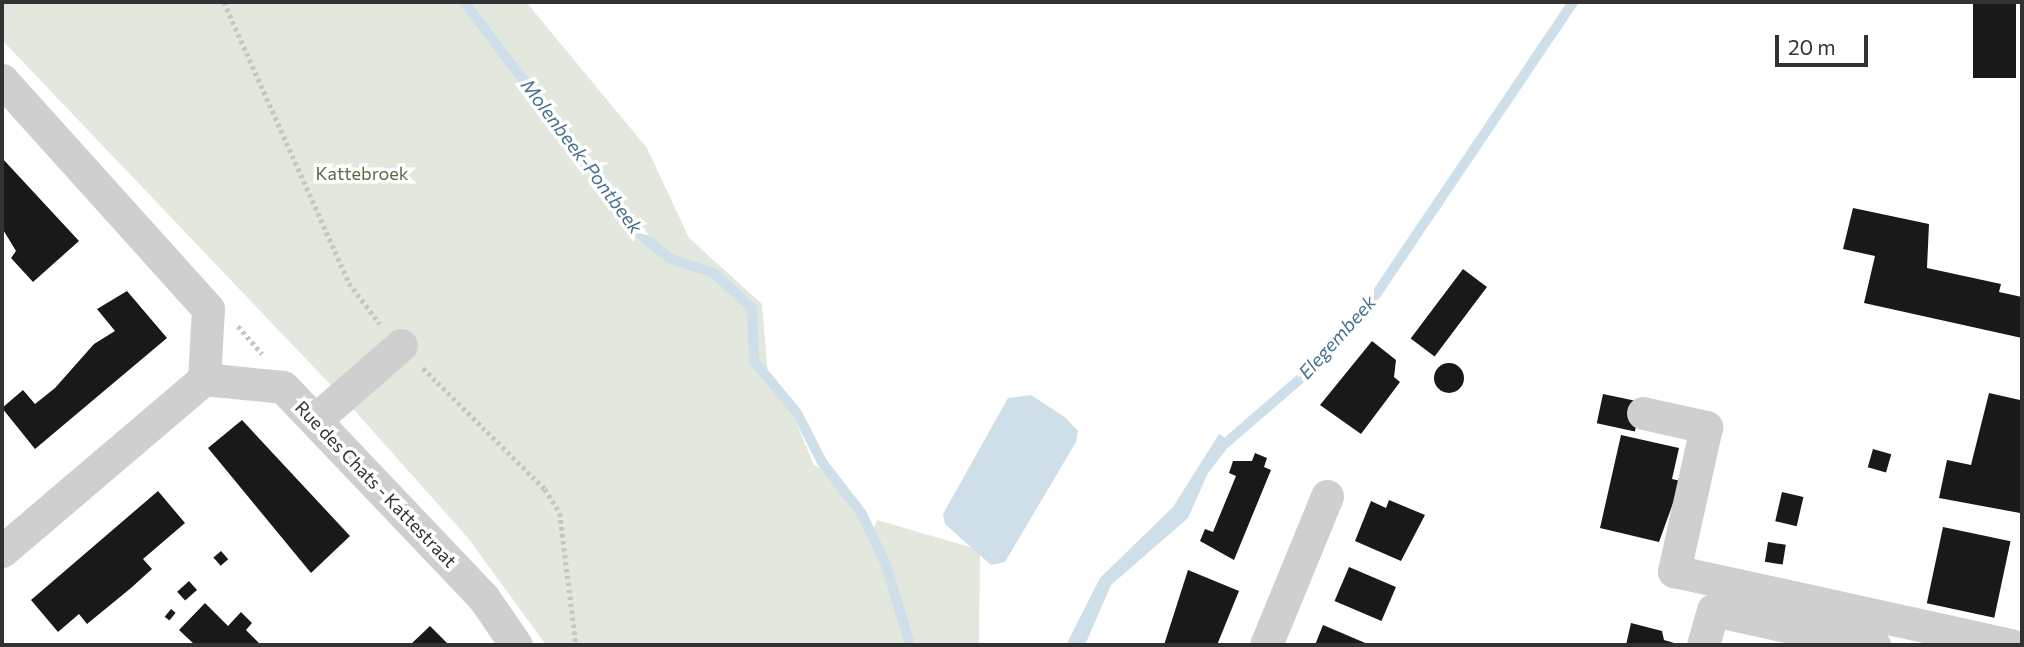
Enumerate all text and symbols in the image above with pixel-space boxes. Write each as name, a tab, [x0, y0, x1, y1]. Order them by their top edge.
scale bar	[1779, 21, 1872, 65]
text: 20 m	[1788, 34, 1836, 59]
water label: Molenbeek-Pontbeek	[516, 74, 648, 238]
park label: Kattebroek	[315, 162, 409, 184]
water label: Elegembeek	[1294, 291, 1380, 383]
street label: Rue des Chats - Kattestraat	[291, 396, 461, 572]

